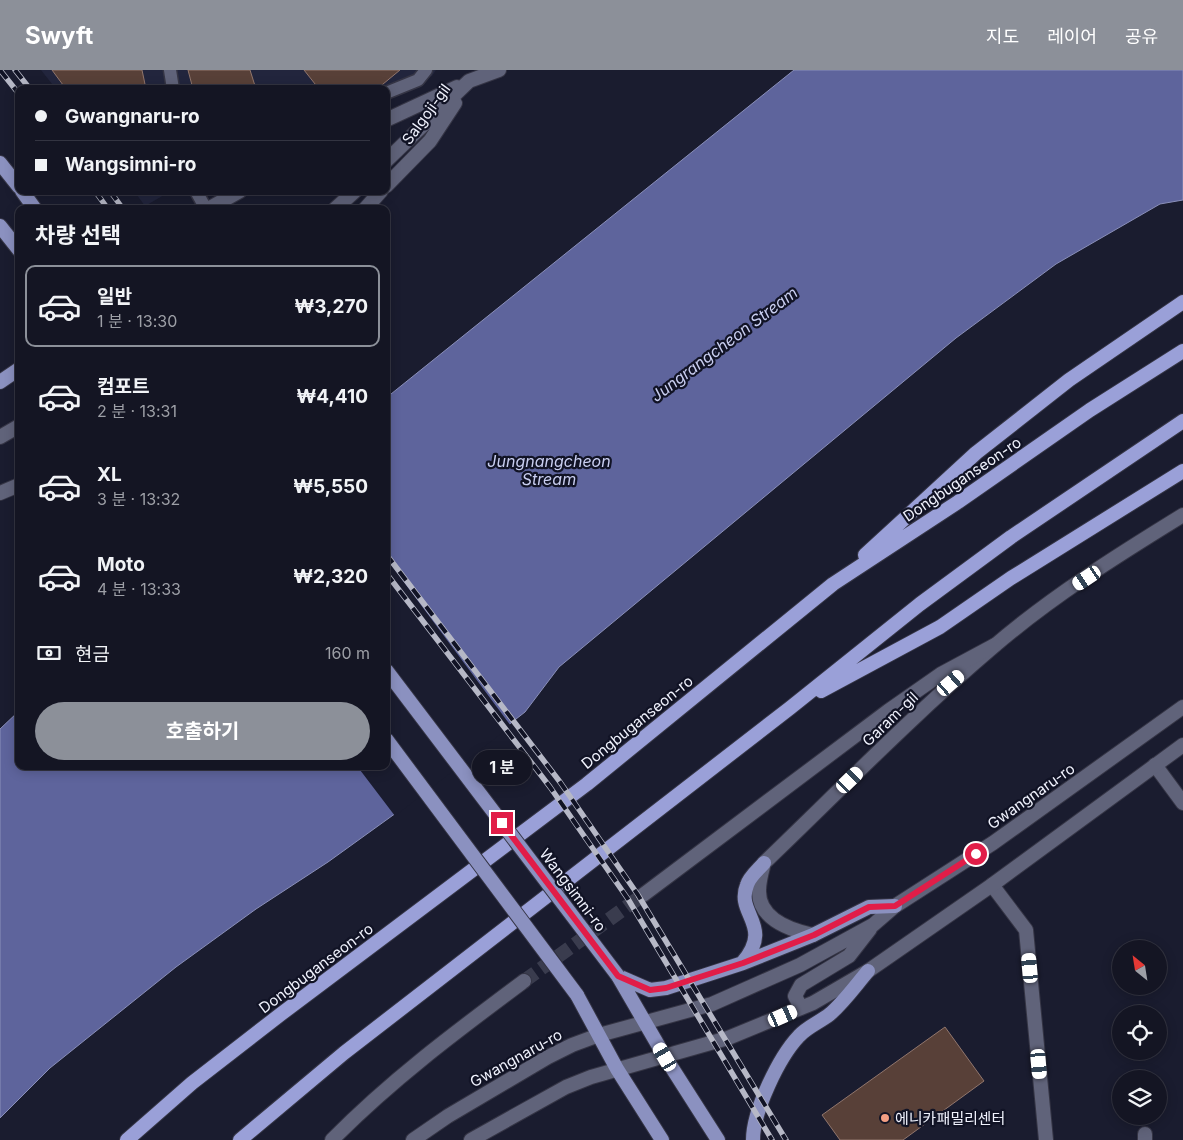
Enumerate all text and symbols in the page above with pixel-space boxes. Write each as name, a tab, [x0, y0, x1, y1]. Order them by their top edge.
text: Swyft	[25, 21, 93, 50]
text: 지도	[986, 26, 1019, 47]
text: 레이어	[1047, 26, 1097, 47]
text: 공유	[1125, 26, 1158, 47]
street label: Salgoji-gil	[398, 80, 454, 148]
text: Gwangnaru-ro	[65, 105, 200, 128]
text: Wangsimni-ro	[65, 153, 196, 176]
text: 차량 선택	[35, 222, 121, 248]
water label: Jungrangcheon Stream	[647, 282, 801, 406]
icon: car	[37, 284, 82, 329]
text: 일반	[97, 285, 132, 308]
text: ₩3,270	[295, 295, 368, 318]
text: 1 분 · 13:30	[97, 311, 177, 331]
icon: car	[37, 374, 82, 419]
text: 컴포트	[97, 375, 149, 398]
text: ₩4,410	[297, 385, 368, 408]
text: 2 분 · 13:31	[97, 401, 177, 421]
street label: Dongbuganseon-ro	[899, 432, 1025, 526]
water label: Jungnangcheon Stream	[487, 451, 611, 489]
text: XL	[97, 463, 122, 486]
icon: car	[37, 464, 82, 509]
text: ₩5,550	[293, 475, 368, 498]
text: 3 분 · 13:32	[97, 489, 180, 509]
text: Moto	[97, 553, 145, 576]
icon: car	[37, 554, 82, 599]
car	[1070, 563, 1103, 593]
text: ₩2,320	[293, 565, 368, 588]
text: 4 분 · 13:33	[97, 579, 181, 599]
icon: cash	[35, 639, 63, 667]
text: 현금	[75, 643, 110, 666]
text: 160 m	[325, 643, 370, 663]
car	[934, 667, 967, 699]
street label: Dongbuganseon-ro	[577, 671, 697, 773]
street label: Garam-gil	[858, 688, 922, 750]
button: 호출하기	[35, 702, 370, 760]
callout: 1 분	[472, 750, 532, 786]
text: 1 분	[489, 757, 515, 777]
street label: Gwangnaru-ro	[984, 759, 1078, 833]
car	[833, 764, 866, 796]
route end	[491, 812, 513, 834]
route start	[965, 843, 987, 865]
street label: Wangsimni-ro	[536, 845, 610, 935]
street label: Dongbuganseon-ro	[255, 919, 377, 1017]
north arrow	[1112, 940, 1168, 995]
map controls	[1112, 940, 1167, 1125]
car	[1021, 952, 1038, 984]
car	[766, 1003, 799, 1029]
button: locate	[1112, 1005, 1167, 1060]
street label: Gwangnaru-ro	[467, 1025, 565, 1091]
car	[651, 1040, 678, 1074]
car	[1030, 1048, 1047, 1080]
button: layers	[1112, 1070, 1167, 1125]
place label: 에니카패밀리센터	[895, 1109, 1005, 1128]
marker: 에니카패밀리센터	[879, 1112, 891, 1124]

